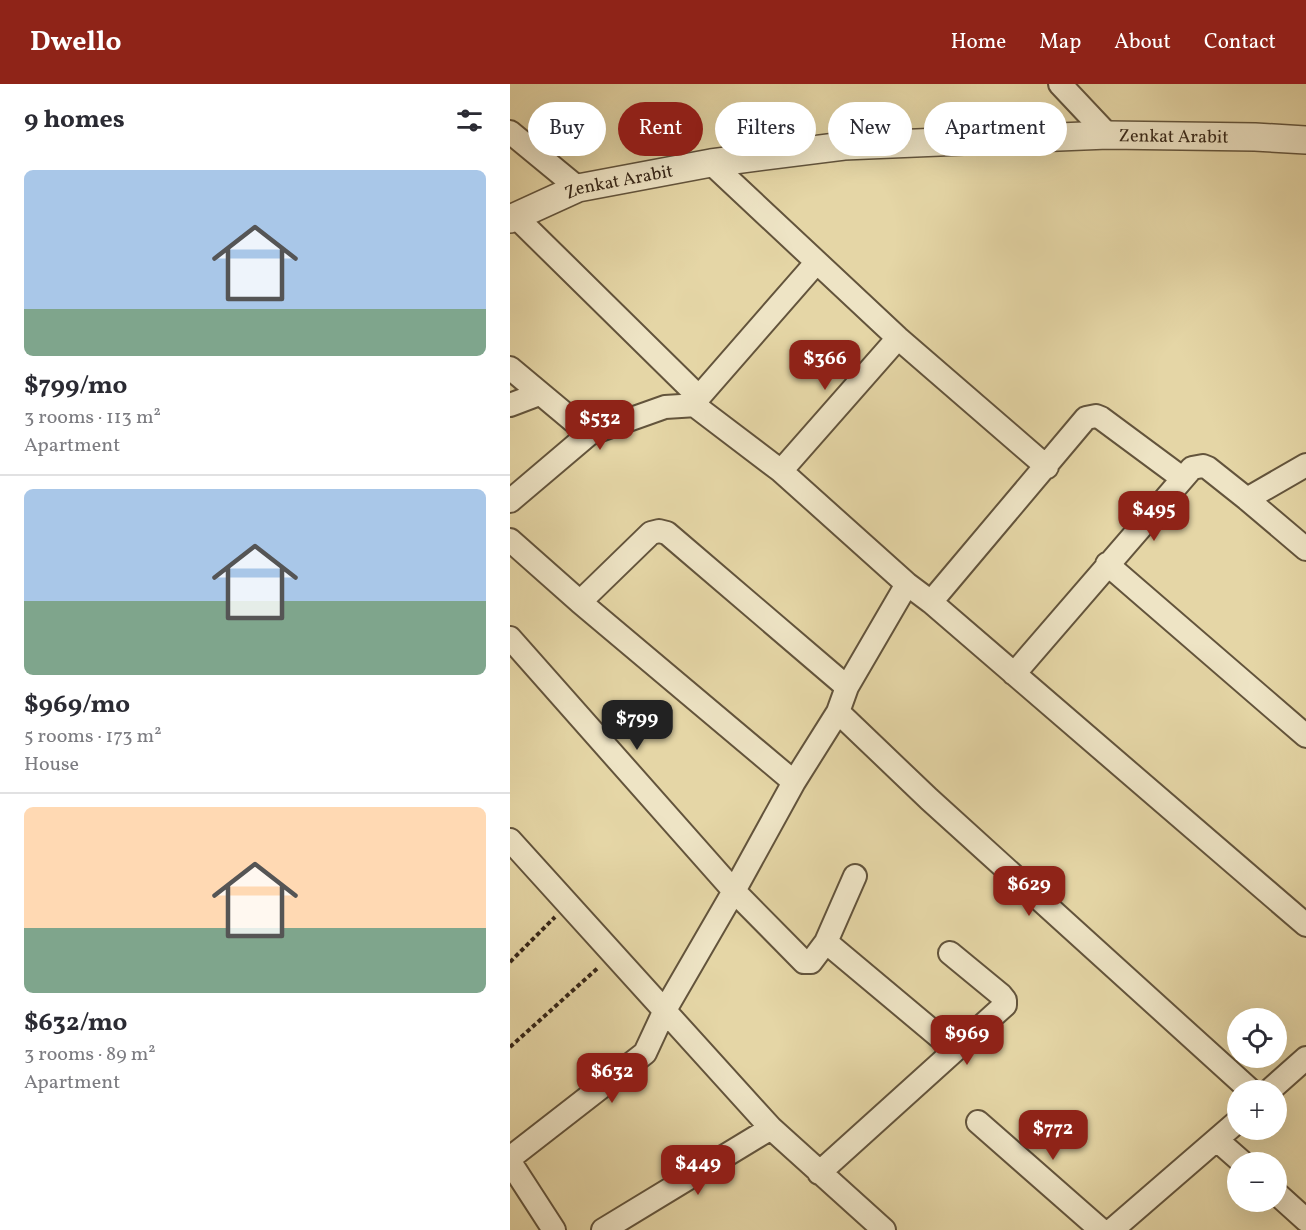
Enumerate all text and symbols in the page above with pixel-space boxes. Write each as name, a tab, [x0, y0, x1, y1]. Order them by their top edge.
text: Dwello	[30, 23, 122, 62]
text: Home	[951, 28, 1006, 57]
text: Map	[1039, 28, 1081, 57]
text: About	[1114, 28, 1171, 57]
text: Contact	[1204, 28, 1276, 57]
text: 9 homes	[24, 102, 125, 138]
chip: Buy	[528, 102, 606, 156]
chip: Rent	[618, 102, 703, 156]
chip: Filters	[715, 102, 816, 156]
chip: New	[828, 102, 912, 156]
chip: Apartment	[924, 102, 1067, 156]
icon: filters	[453, 104, 486, 137]
street label: Zenkat Arabit	[1118, 124, 1229, 151]
street label: Zenkat Arabit	[561, 159, 675, 206]
icon: home	[201, 209, 309, 317]
pin: $366	[789, 340, 861, 391]
text: $366	[803, 345, 847, 373]
text: $799/mo	[24, 368, 127, 404]
pin: $532	[564, 400, 636, 451]
text: 3 rooms · 113 m²	[24, 404, 161, 432]
text: $532	[579, 405, 621, 433]
text: Apartment	[24, 432, 120, 460]
pin: $495	[1118, 491, 1190, 542]
text: $495	[1132, 496, 1176, 524]
icon: home	[201, 528, 309, 636]
text: $969/mo	[24, 687, 130, 723]
pin: $799	[601, 700, 673, 751]
text: $799	[616, 705, 658, 733]
text: 5 rooms · 173 m²	[24, 723, 162, 751]
text: House	[24, 751, 79, 779]
icon: home	[201, 846, 309, 954]
pin: $629	[993, 866, 1065, 917]
text: $629	[1007, 871, 1051, 899]
text: $632/mo	[24, 1005, 127, 1041]
map controls	[1227, 1008, 1287, 1212]
button: locate	[1227, 1008, 1287, 1068]
pin: $969	[931, 1015, 1003, 1066]
text: $969	[945, 1020, 989, 1048]
text: 3 rooms · 89 m²	[24, 1041, 156, 1069]
pin: $632	[576, 1053, 648, 1104]
text: $632	[591, 1058, 633, 1086]
text: Apartment	[24, 1069, 120, 1097]
button: +	[1227, 1080, 1287, 1140]
pin: $772	[1017, 1110, 1089, 1161]
text: $772	[1033, 1115, 1073, 1143]
pin: $449	[662, 1145, 734, 1196]
text: $449	[675, 1150, 721, 1178]
button: −	[1227, 1152, 1287, 1212]

